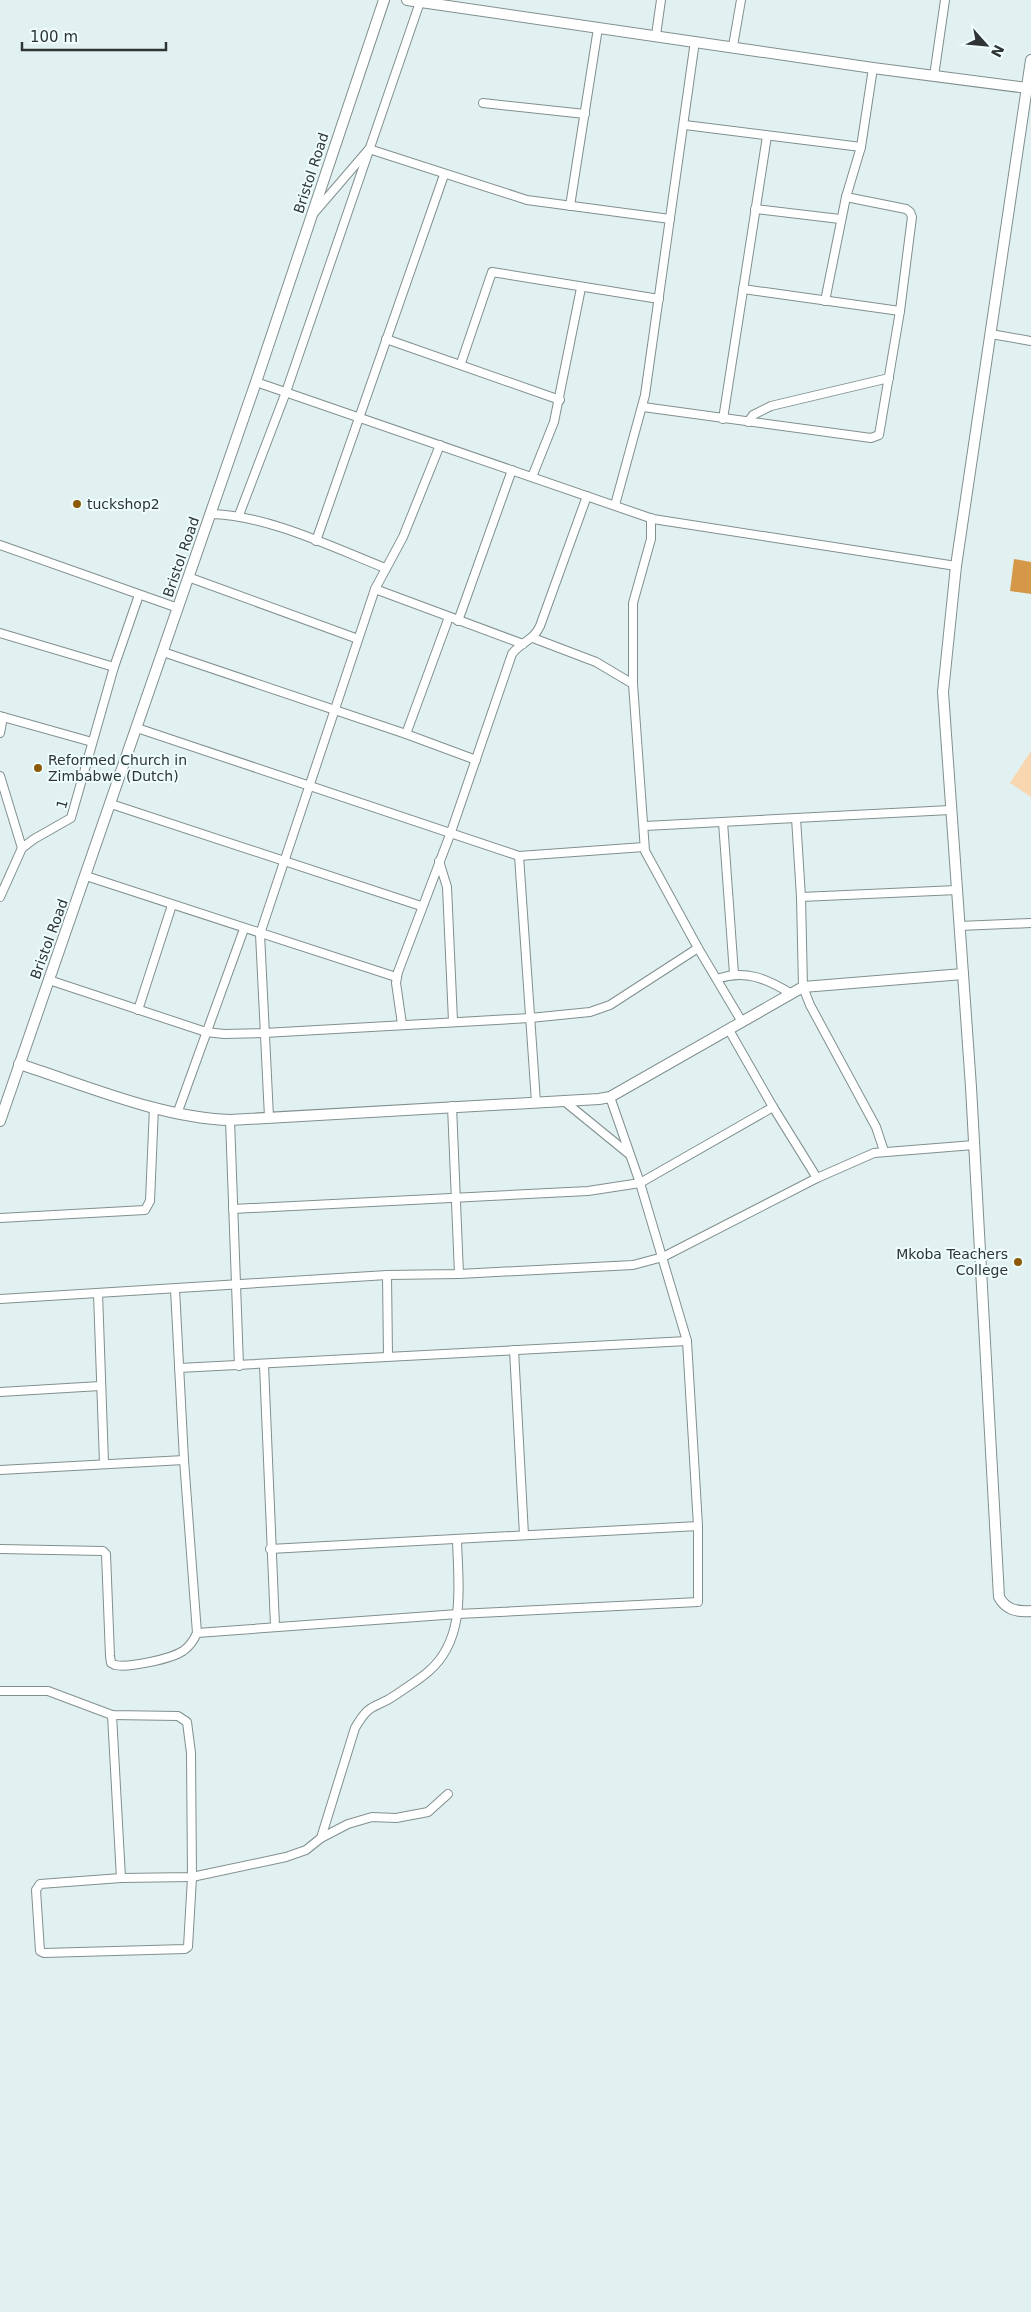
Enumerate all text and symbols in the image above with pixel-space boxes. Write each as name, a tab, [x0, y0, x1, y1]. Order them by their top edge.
scale bar	[22, 20, 166, 52]
north arrow	[961, 20, 1011, 70]
text: 100 m	[30, 28, 78, 46]
text: N	[988, 42, 1007, 60]
street label: Bristol Road	[290, 131, 332, 215]
place label: tuckshop2	[87, 496, 160, 512]
marker: tuckshop2	[71, 498, 83, 510]
street label: Bristol Road	[160, 515, 202, 599]
place label: Reformed Church in Zimbabwe (Dutch)	[48, 752, 187, 784]
marker: Reformed Church in Zimbabwe (Dutch)	[32, 762, 44, 774]
street label: 1	[53, 798, 71, 810]
street label: Bristol Road	[27, 897, 71, 981]
place label: Mkoba Teachers College	[896, 1246, 1008, 1278]
marker: Mkoba Teachers College	[1012, 1256, 1024, 1268]

